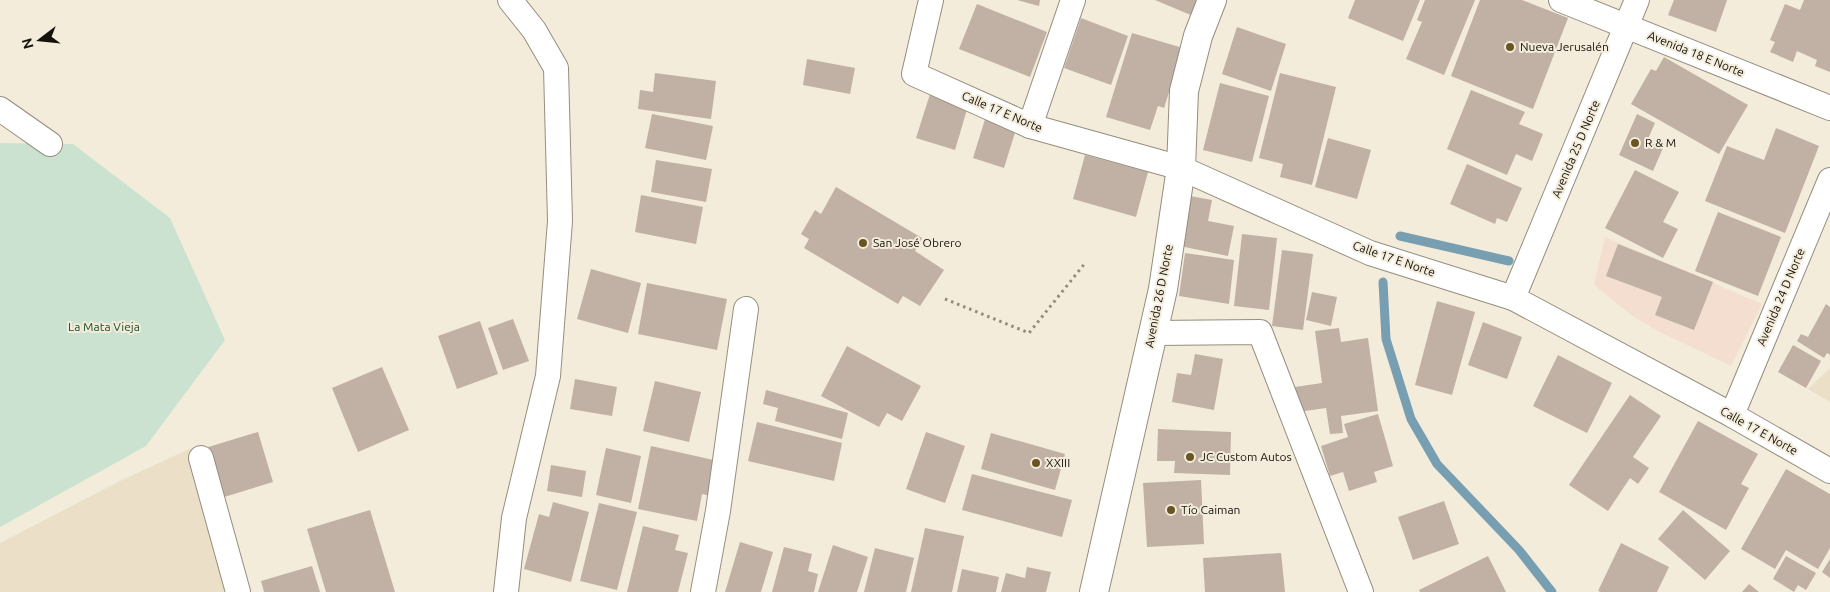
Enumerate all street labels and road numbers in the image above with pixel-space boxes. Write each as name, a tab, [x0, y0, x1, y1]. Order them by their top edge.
street label: Avenida 18 E Norte	[1646, 28, 1746, 79]
street label: Calle 17 E Norte	[960, 89, 1045, 134]
street label: Avenida 25 D Norte	[1549, 98, 1602, 200]
street label: Calle 17 E Norte	[1351, 238, 1437, 279]
street label: Avenida 26 D Norte	[1142, 243, 1175, 349]
street label: Avenida 24 D Norte	[1754, 246, 1807, 348]
street label: Calle 17 E Norte	[1718, 404, 1800, 457]

